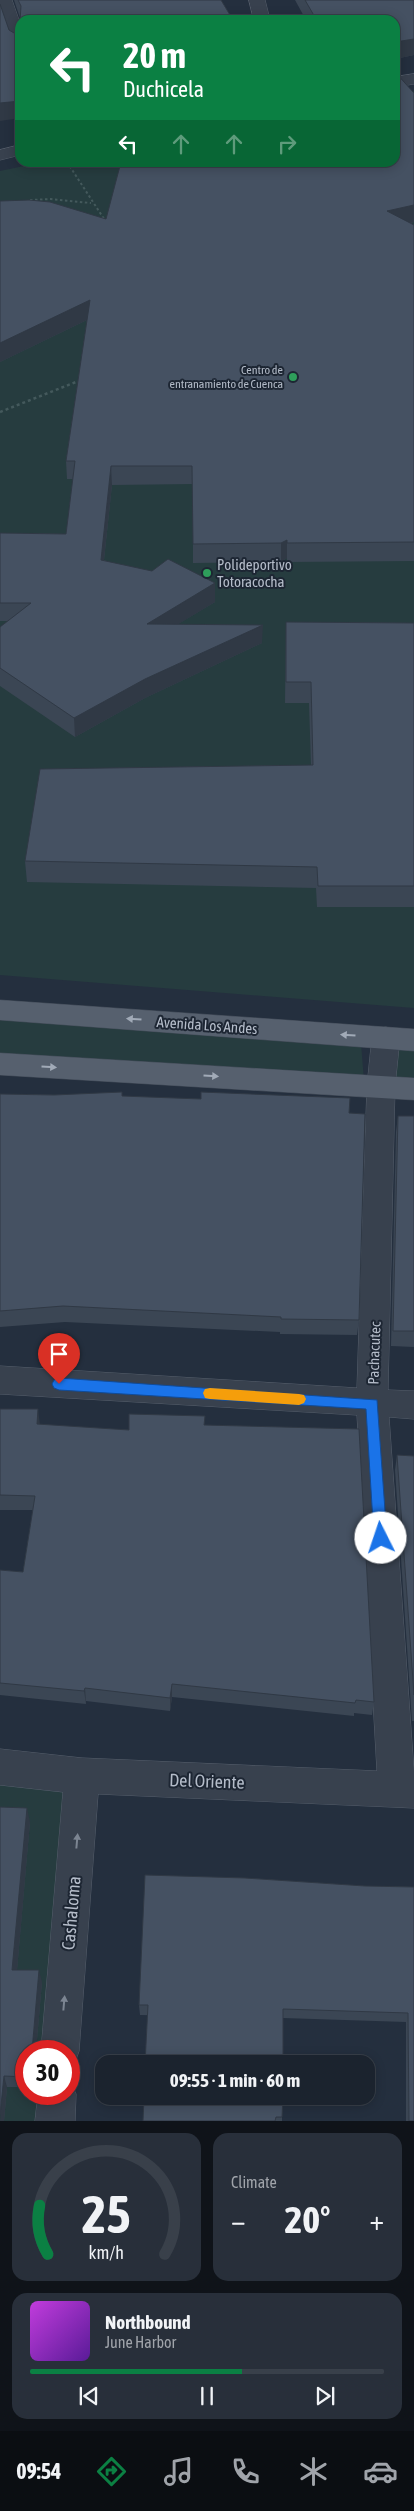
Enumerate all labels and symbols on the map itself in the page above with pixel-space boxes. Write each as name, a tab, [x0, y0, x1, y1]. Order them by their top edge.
place label: Centro de entranamiento de Cuenca	[169, 363, 283, 391]
marker: Centro de entranamiento de Cuenca	[287, 371, 299, 383]
place label: Polideportivo Totoracocha	[217, 556, 292, 590]
marker: Polideportivo Totoracocha	[201, 567, 213, 579]
street label: Avenida Los Andes	[156, 1013, 258, 1037]
one-way arrow	[125, 1015, 141, 1023]
one-way arrow	[340, 1030, 356, 1038]
one-way arrow	[41, 1063, 57, 1071]
one-way arrow	[203, 1073, 219, 1081]
street label: Pachacutec	[364, 1321, 384, 1385]
pin	[38, 1333, 80, 1384]
position arrow	[354, 1511, 406, 1563]
street label: Del Oriente	[169, 1769, 245, 1793]
one-way arrow	[73, 1832, 81, 1848]
street label: Cashaloma	[57, 1875, 85, 1951]
one-way arrow	[61, 1994, 69, 2010]
speed limit sign: 30	[15, 2040, 80, 2105]

